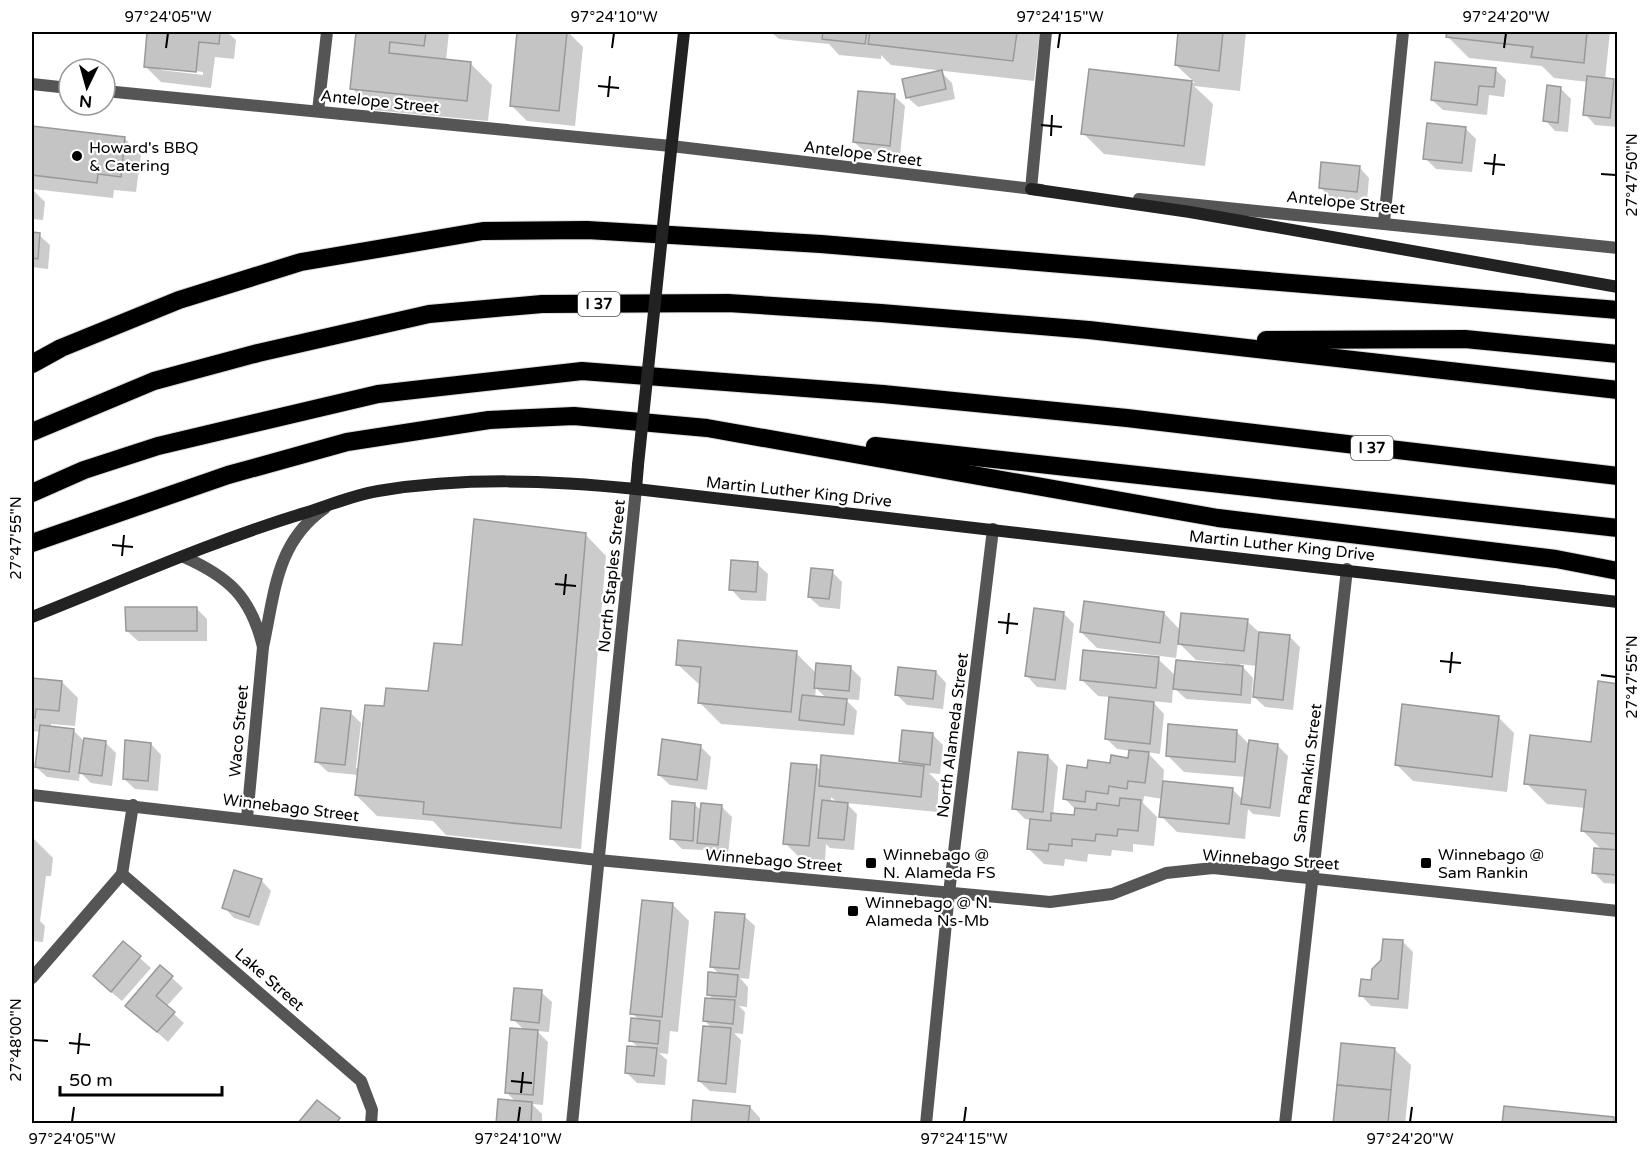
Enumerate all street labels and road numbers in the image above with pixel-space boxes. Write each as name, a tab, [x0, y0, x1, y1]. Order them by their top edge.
street label: Antelope Street	[320, 86, 440, 118]
street label: Antelope Street	[803, 137, 923, 171]
street label: Antelope Street	[1286, 187, 1406, 219]
road number: I 37	[578, 292, 620, 316]
road number: I 37	[1351, 436, 1393, 460]
street label: Martin Luther King Drive	[705, 472, 893, 512]
street label: North Staples Street	[594, 499, 630, 654]
street label: Martin Luther King Drive	[1188, 526, 1376, 566]
street label: North Alameda Street	[933, 651, 973, 819]
street label: Waco Street	[225, 684, 253, 778]
street label: Sam Rankin Street	[1290, 702, 1326, 844]
street label: Winnebago Street	[221, 790, 360, 826]
street label: Winnebago Street	[705, 845, 843, 877]
street label: Winnebago Street	[1202, 845, 1340, 875]
street label: Lake Street	[230, 944, 308, 1015]

